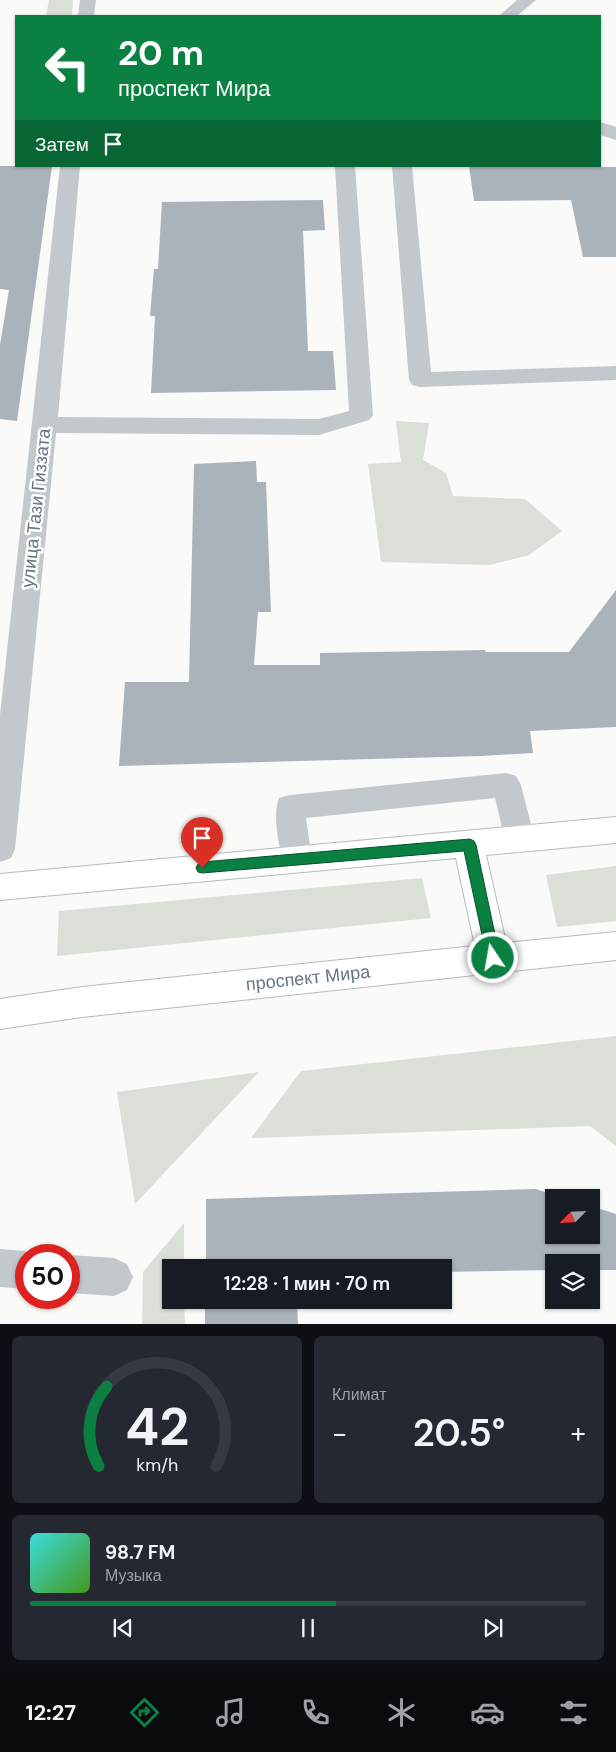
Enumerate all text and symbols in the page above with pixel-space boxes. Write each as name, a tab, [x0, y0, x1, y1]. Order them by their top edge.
text: 20 m	[118, 30, 204, 76]
icon: left	[35, 35, 100, 100]
text: проспект Мира	[118, 74, 270, 103]
icon: arrive	[99, 130, 127, 158]
text: Затем	[35, 132, 89, 157]
street label: улица Тази Гиззата	[16, 426, 56, 589]
pin	[181, 817, 223, 868]
icon: arrive	[188, 824, 216, 852]
position arrow	[466, 931, 518, 983]
street label: проспект Мира	[245, 959, 372, 996]
north arrow	[545, 1189, 600, 1244]
map controls	[545, 1189, 600, 1309]
speed limit sign: 50	[15, 1244, 80, 1309]
button: layers	[545, 1254, 600, 1309]
text: 12:28 · 1 мин · 70 m	[224, 1271, 390, 1296]
text: Климат	[332, 1384, 386, 1405]
text: 42	[125, 1393, 189, 1461]
text: 20.5°	[413, 1408, 505, 1458]
text: −	[332, 1415, 347, 1452]
text: +	[571, 1415, 586, 1452]
text: km/h	[136, 1453, 178, 1477]
text: 98.7 FM	[105, 1540, 175, 1565]
text: Музыка	[105, 1565, 162, 1586]
icon: previous	[109, 1614, 137, 1642]
icon: pause	[294, 1614, 322, 1642]
icon: next	[479, 1614, 507, 1642]
icon: directions	[127, 1695, 162, 1730]
icon: music	[213, 1695, 248, 1730]
icon: phone	[298, 1695, 333, 1730]
icon: climate	[384, 1695, 419, 1730]
icon: car	[470, 1695, 505, 1730]
icon: filters	[556, 1695, 591, 1730]
text: 12:27	[25, 1698, 76, 1727]

